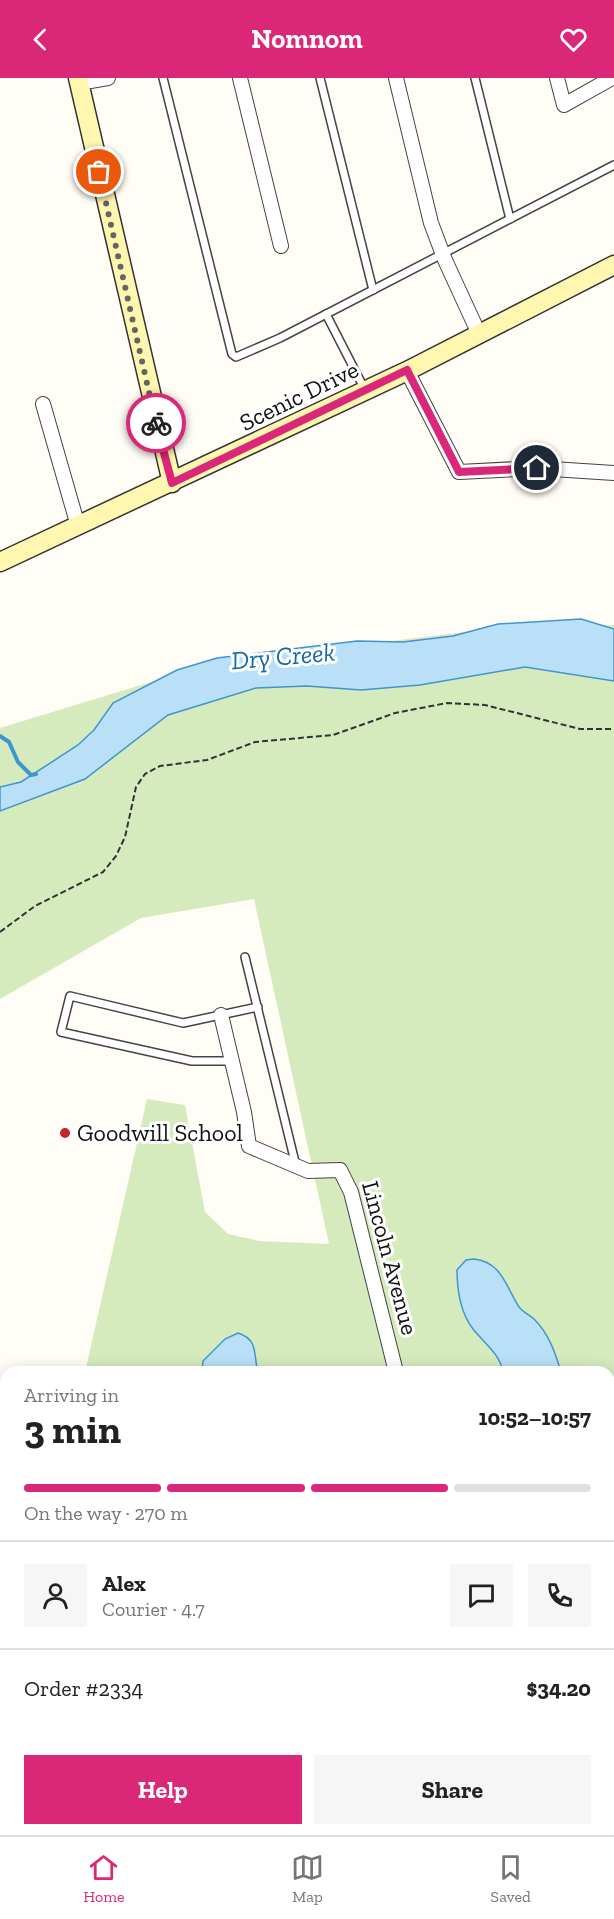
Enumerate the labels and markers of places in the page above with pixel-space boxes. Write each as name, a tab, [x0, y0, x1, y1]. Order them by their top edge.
pin	[73, 146, 124, 197]
pin	[511, 442, 562, 493]
place label: Goodwill School	[77, 1118, 243, 1147]
marker: Goodwill School	[58, 1126, 72, 1140]

